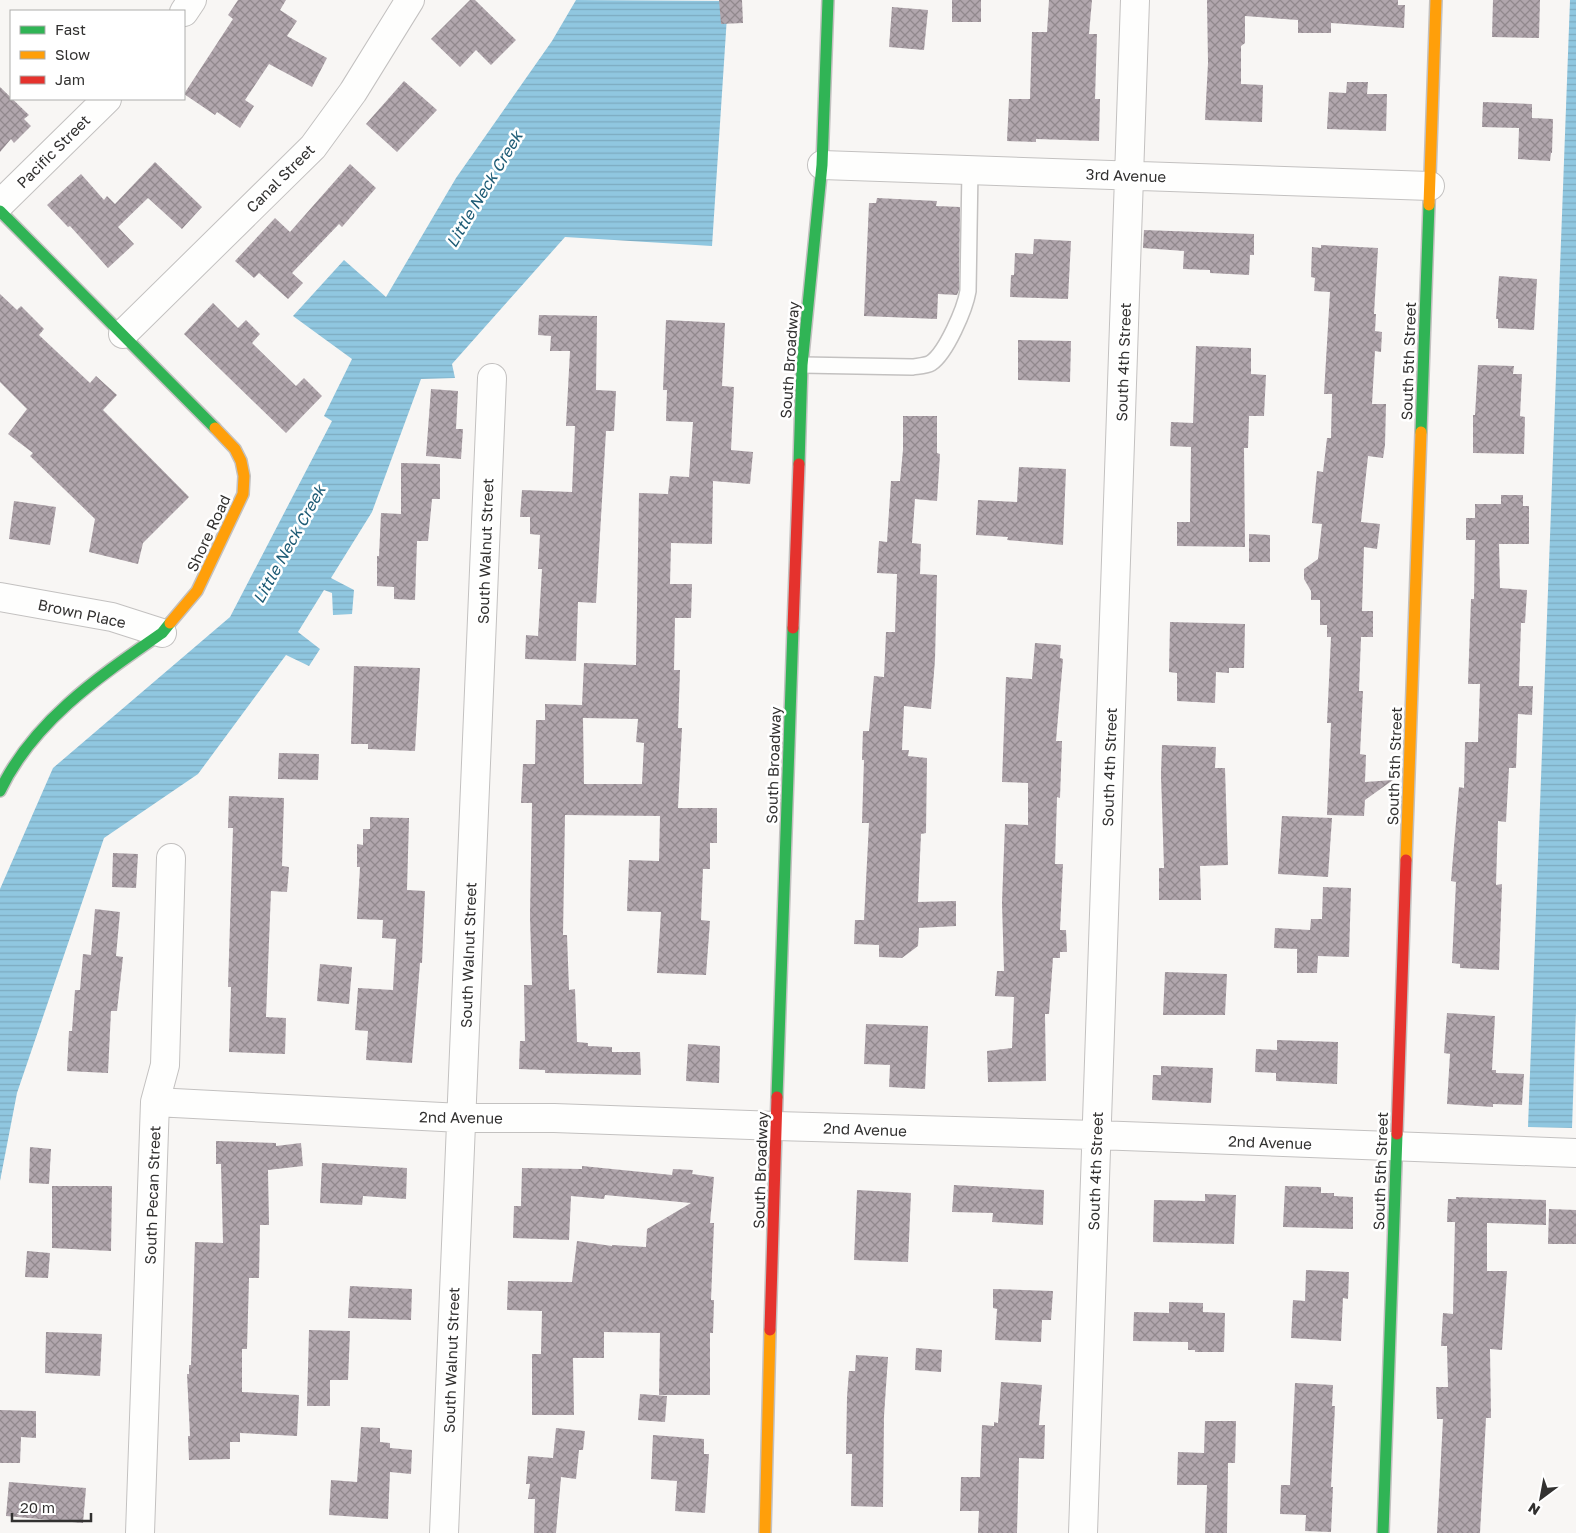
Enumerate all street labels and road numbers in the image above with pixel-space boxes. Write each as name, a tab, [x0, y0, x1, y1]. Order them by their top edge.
street label: Pacific Street	[13, 111, 93, 191]
street label: Canal Street	[242, 140, 318, 216]
street label: 3rd Avenue	[1086, 165, 1167, 185]
street label: South Broadway	[776, 300, 802, 419]
street label: South 5th Street	[1397, 301, 1419, 421]
street label: South 4th Street	[1112, 302, 1134, 422]
street label: South Walnut Street	[473, 478, 497, 624]
street label: Shore Road	[182, 492, 234, 574]
street label: Brown Place	[36, 595, 128, 631]
street label: South Broadway	[762, 705, 784, 824]
street label: South 5th Street	[1383, 706, 1405, 826]
street label: South 4th Street	[1098, 707, 1120, 827]
street label: South Walnut Street	[456, 882, 480, 1028]
street label: 2nd Avenue	[419, 1107, 503, 1127]
street label: South Broadway	[749, 1110, 771, 1229]
street label: South 4th Street	[1084, 1111, 1106, 1231]
street label: South 5th Street	[1369, 1111, 1391, 1231]
street label: 2nd Avenue	[823, 1119, 908, 1139]
street label: South Pecan Street	[141, 1125, 163, 1265]
street label: 2nd Avenue	[1228, 1132, 1313, 1152]
street label: South Walnut Street	[439, 1287, 463, 1433]

